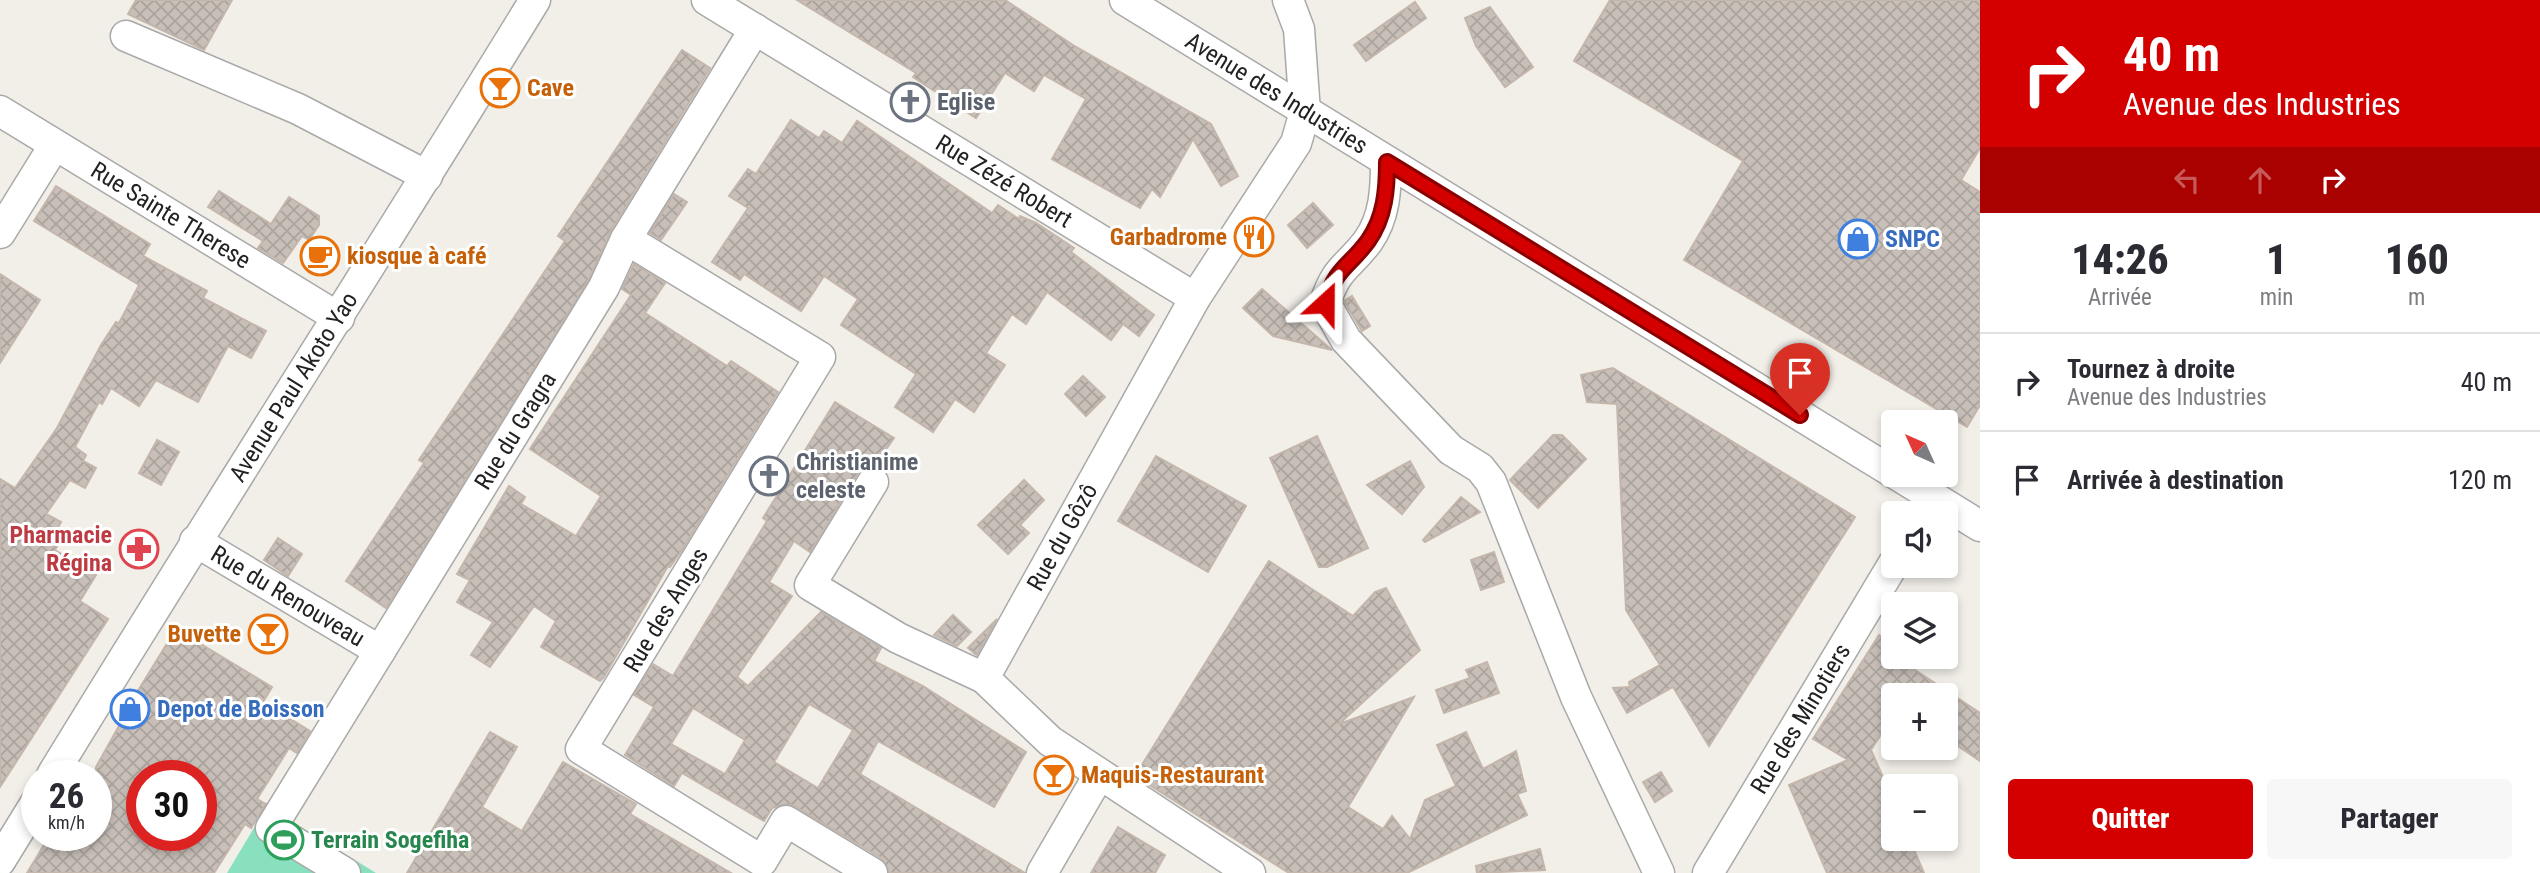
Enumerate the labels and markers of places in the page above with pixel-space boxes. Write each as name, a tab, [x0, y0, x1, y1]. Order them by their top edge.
bar icon: Cave	[479, 67, 521, 109]
place label: Cave	[527, 74, 574, 102]
church icon: Eglise	[889, 81, 931, 123]
place label: Eglise	[937, 88, 995, 116]
restaurant icon: Garbadrome	[1233, 216, 1275, 258]
shop icon: SNPC	[1837, 218, 1879, 260]
place label: Garbadrome	[1110, 223, 1227, 251]
place label: SNPC	[1885, 225, 1940, 253]
cafe icon: kiosque à café	[299, 235, 341, 277]
place label: kiosque à café	[347, 242, 486, 270]
pin	[1770, 343, 1830, 415]
place label: Christianime celeste	[796, 448, 918, 504]
church icon: Christianime celeste	[748, 455, 790, 497]
place label: Pharmacie Régina	[10, 521, 112, 577]
pharmacy icon: Pharmacie Régina	[118, 528, 160, 570]
bar icon: Buvette	[247, 613, 289, 655]
place label: Buvette	[167, 620, 241, 648]
shop icon: Depot de Boisson	[109, 688, 151, 730]
place label: Depot de Boisson	[157, 695, 325, 723]
bar icon: Maquis-Restaurant	[1033, 754, 1075, 796]
place label: Maquis-Restaurant	[1081, 761, 1264, 789]
sports icon: Terrain Sogefiha	[263, 819, 305, 861]
place label: Terrain Sogefiha	[311, 826, 469, 854]

